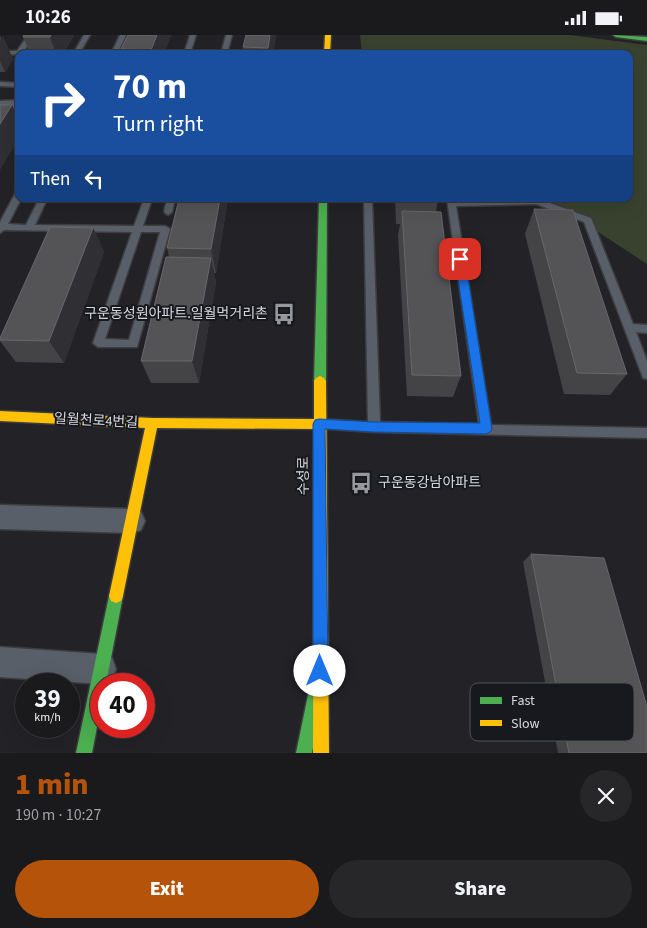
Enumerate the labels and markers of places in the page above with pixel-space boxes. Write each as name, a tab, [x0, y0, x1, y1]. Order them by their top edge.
pin	[439, 238, 481, 280]
bus stop icon: 구운동성원아파트.일월먹거리촌	[271, 301, 297, 327]
place label: 구운동성원아파트.일월먹거리촌	[84, 304, 268, 324]
bus stop icon: 구운동강남아파트	[348, 470, 374, 496]
place label: 구운동강남아파트	[378, 473, 481, 493]

